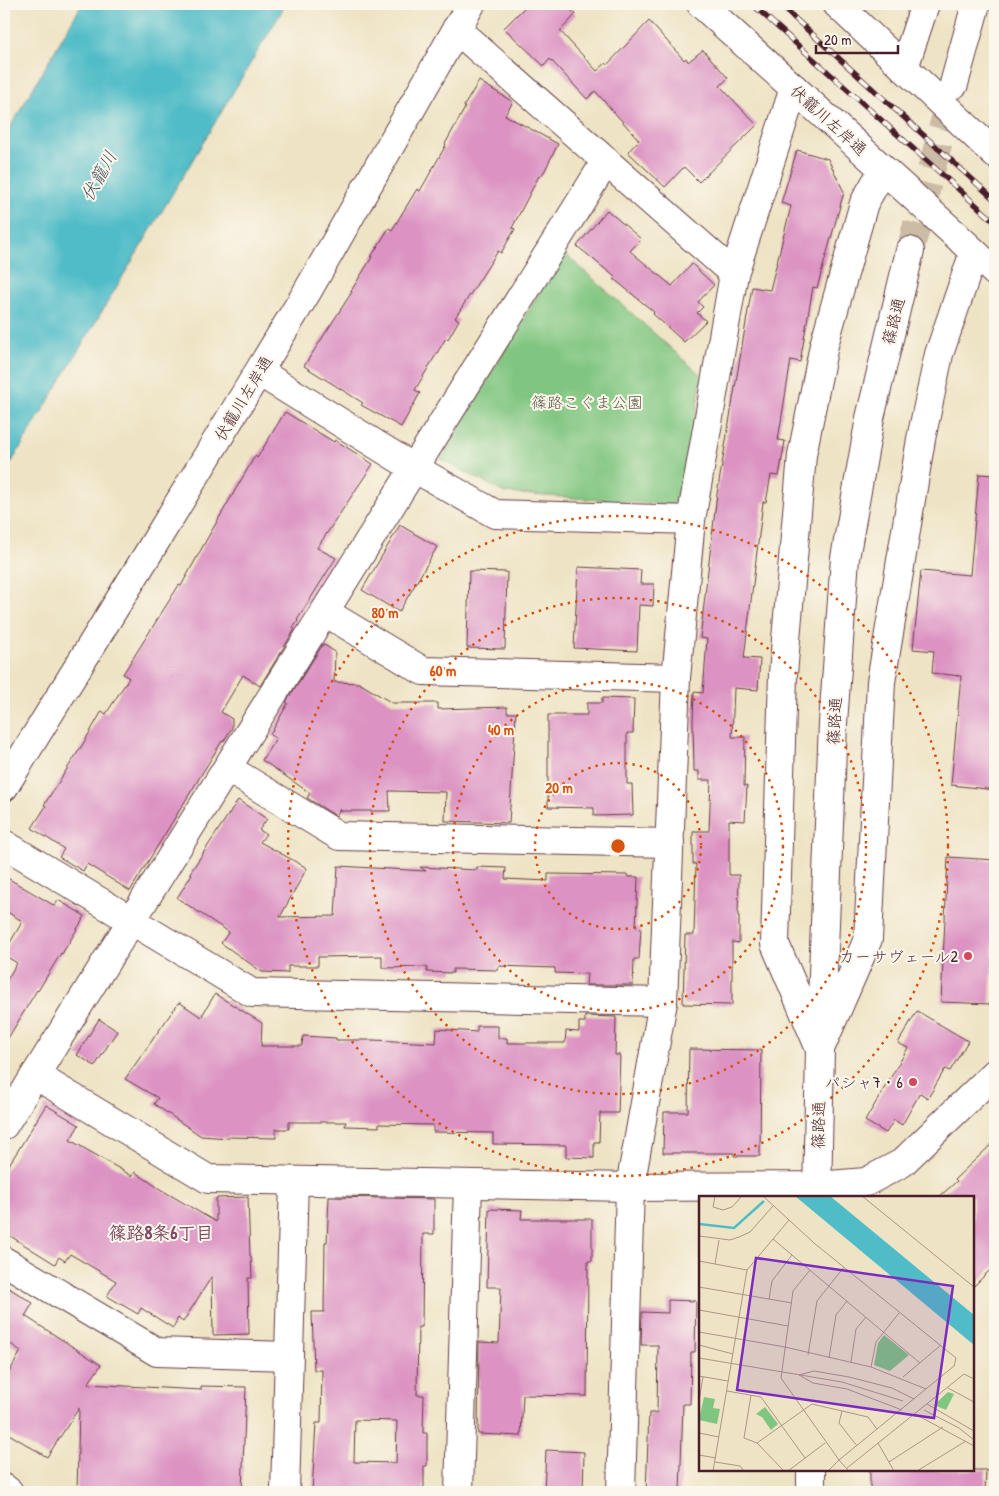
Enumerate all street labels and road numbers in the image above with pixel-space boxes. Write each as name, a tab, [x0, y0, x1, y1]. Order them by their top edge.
street label: 伏籠川左岸通	[786, 80, 872, 160]
street label: 篠路通	[877, 295, 909, 347]
street label: 伏籠川左岸通	[209, 351, 277, 445]
street label: 篠路通	[822, 696, 846, 746]
street label: 篠路通	[807, 1101, 829, 1149]

